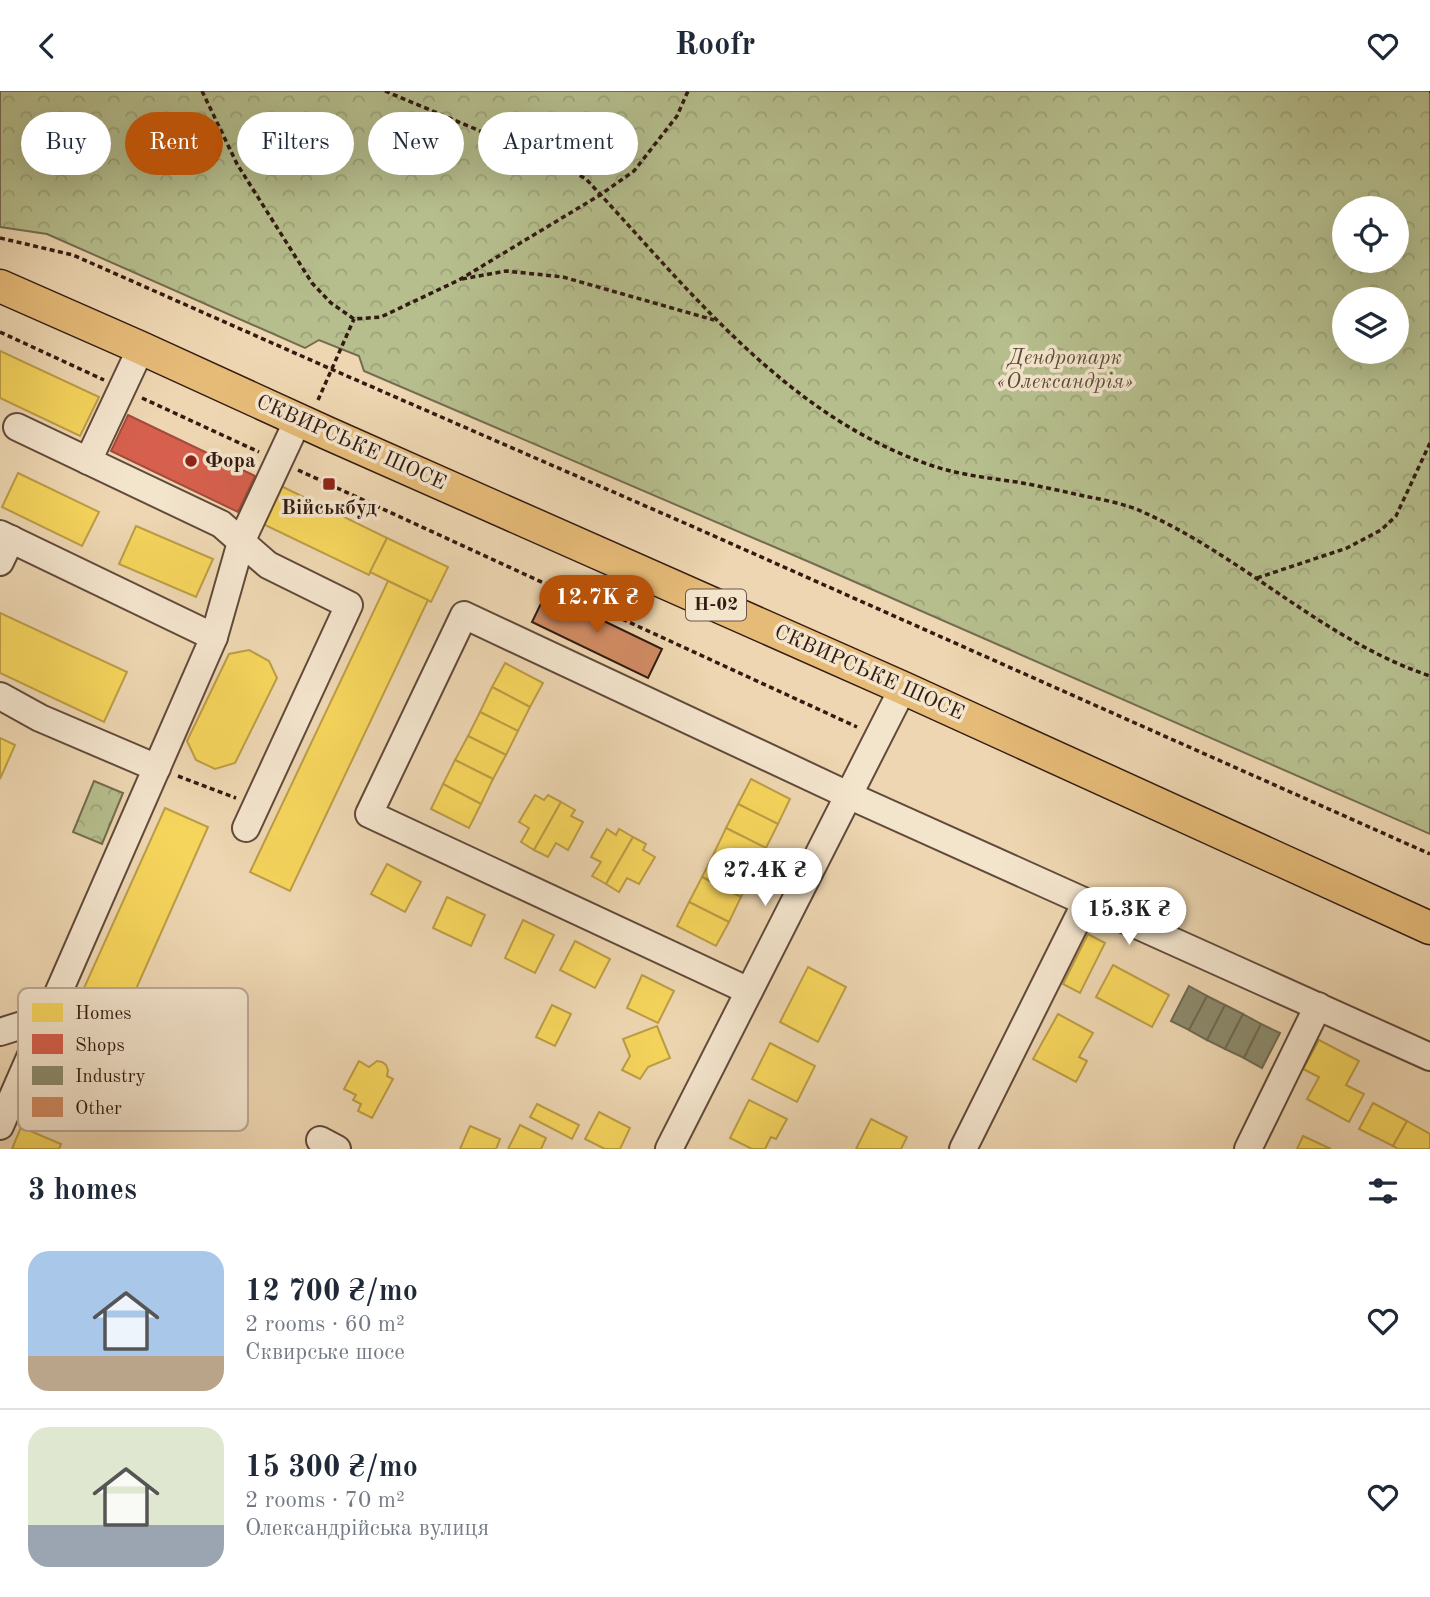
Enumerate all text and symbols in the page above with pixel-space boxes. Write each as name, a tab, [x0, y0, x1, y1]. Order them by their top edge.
icon: back	[28, 27, 66, 65]
icon: heart	[1364, 27, 1402, 65]
text: Roofr	[675, 30, 755, 62]
chip: Buy	[21, 112, 111, 175]
chip: Rent	[125, 112, 223, 175]
chip: Filters	[237, 112, 354, 175]
chip: New	[368, 112, 464, 175]
chip: Apartment	[478, 112, 638, 175]
map controls	[1332, 196, 1409, 364]
button: locate	[1332, 196, 1409, 273]
button: layers	[1332, 287, 1409, 364]
park label: Дендропарк «Олександрія»	[997, 348, 1133, 393]
street label: СКВИРСЬКЕ ШОСЕ	[253, 392, 449, 494]
place label: Фора	[205, 451, 256, 472]
marker: Фора	[183, 453, 199, 469]
marker: Військбуд	[321, 476, 337, 492]
place label: Військбуд	[281, 498, 377, 519]
pin: 12.7K ₴	[532, 575, 662, 635]
text: 12.7K ₴	[555, 586, 639, 609]
road number: Н-02	[686, 590, 746, 621]
street label: СКВИРСЬКЕ ШОСЕ	[771, 622, 967, 724]
pin: 27.4K ₴	[700, 849, 830, 908]
text: 27.4K ₴	[723, 859, 807, 882]
pin: 15.3K ₴	[1064, 887, 1194, 947]
text: 15.3K ₴	[1087, 898, 1171, 921]
legend	[18, 988, 248, 1131]
text: Homes	[75, 1005, 131, 1024]
text: Shops	[75, 1037, 125, 1056]
text: Industry	[75, 1068, 146, 1087]
text: Other	[75, 1100, 122, 1119]
icon: filters	[1364, 1172, 1402, 1210]
text: 3 homes	[28, 1176, 137, 1206]
text: 12 700 ₴/mo	[245, 1277, 418, 1307]
icon: home	[84, 1279, 168, 1363]
icon: heart	[1364, 1302, 1402, 1340]
text: 2 rooms · 60 m²	[245, 1313, 405, 1336]
text: Сквирське шосе	[245, 1341, 405, 1364]
text: 15 300 ₴/mo	[245, 1453, 418, 1483]
icon: home	[84, 1455, 168, 1539]
icon: heart	[1364, 1478, 1402, 1516]
text: 2 rooms · 70 m²	[245, 1489, 405, 1512]
text: Олександрійська вулиця	[245, 1517, 489, 1540]

